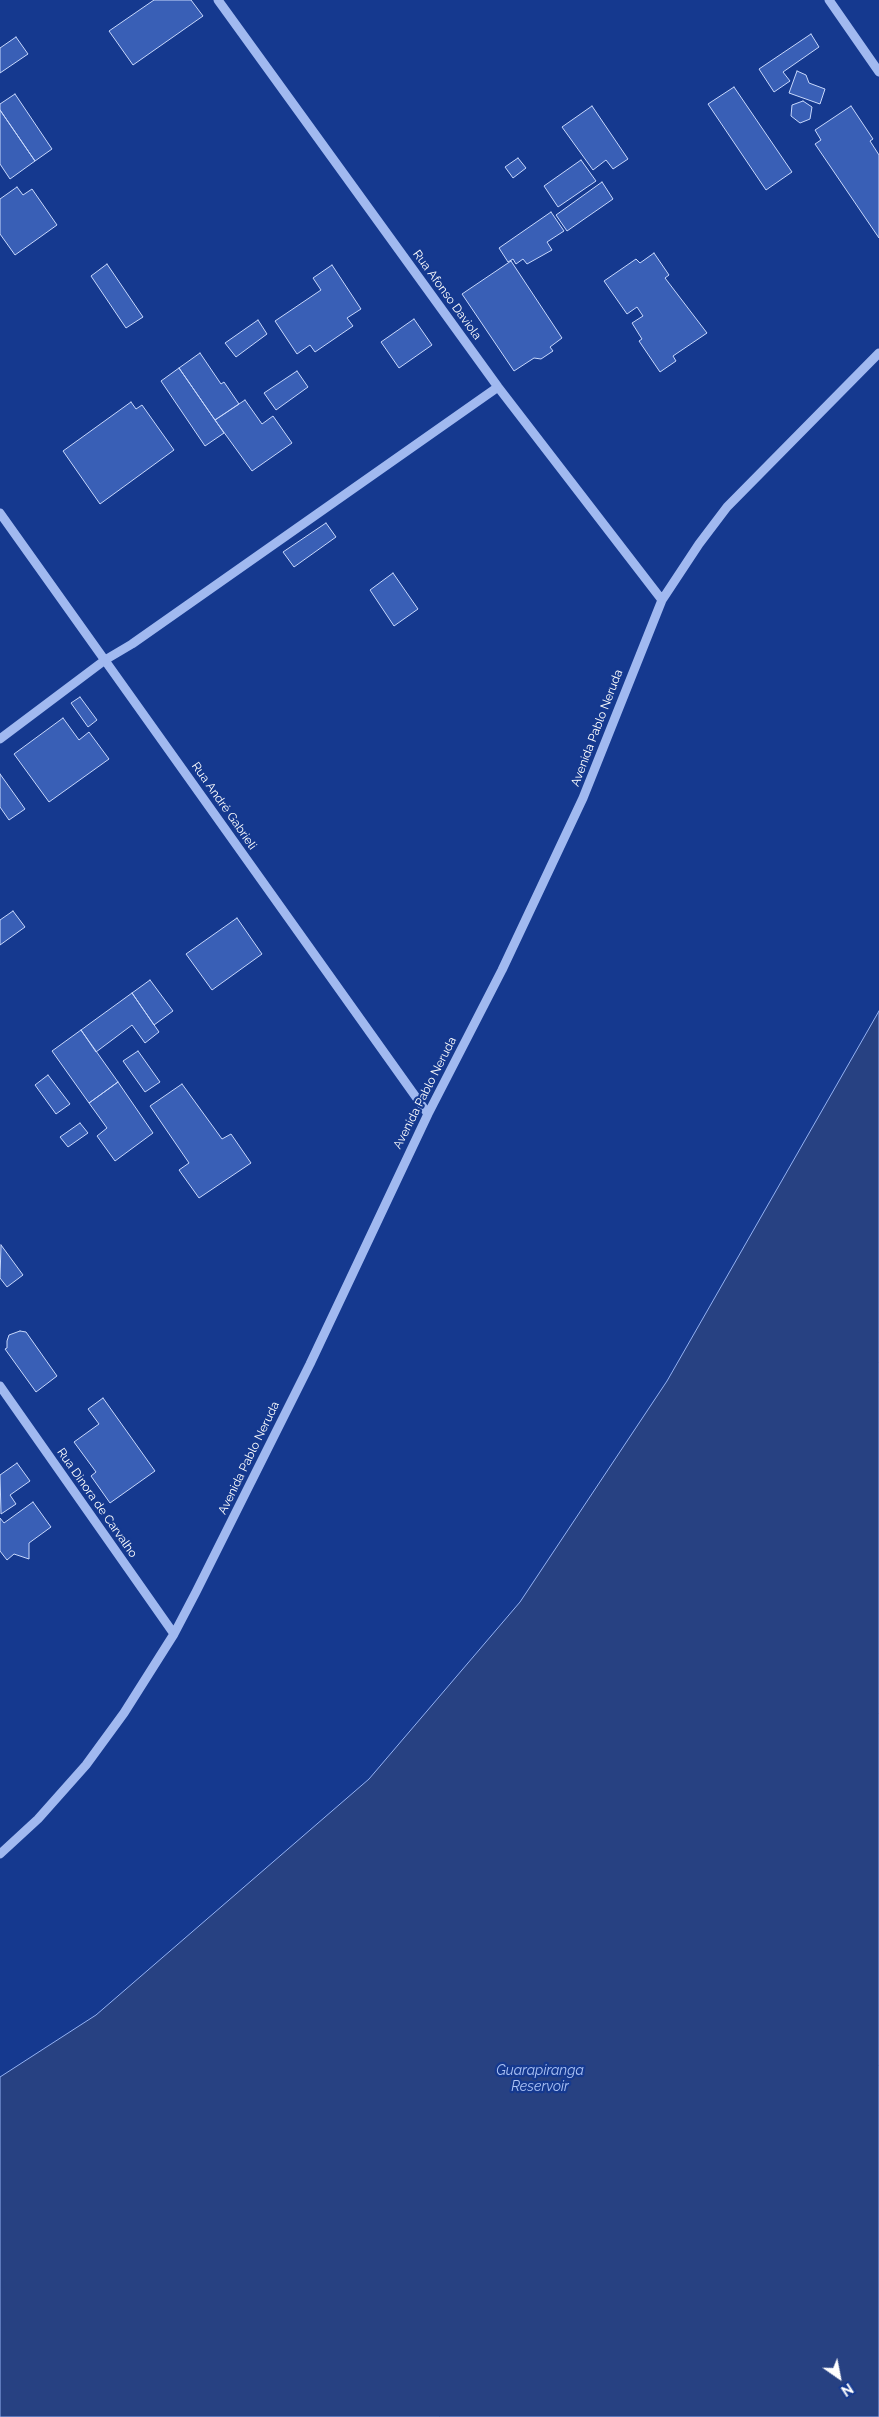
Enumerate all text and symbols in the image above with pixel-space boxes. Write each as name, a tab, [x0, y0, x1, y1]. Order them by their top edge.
street label: Rua Afonso Daviola	[410, 247, 484, 343]
street label: Avenida Pablo Neruda	[568, 668, 626, 788]
street label: Rua André Gabrieli	[188, 759, 260, 853]
street label: Avenida Pablo Neruda	[390, 1035, 460, 1151]
street label: Avenida Pablo Neruda	[215, 1399, 283, 1517]
street label: Rua Dinora de Carvalho	[54, 1445, 140, 1561]
water label: Guarapiranga Reservoir	[496, 2063, 584, 2096]
north arrow	[814, 2352, 864, 2402]
text: N	[838, 2380, 856, 2399]

